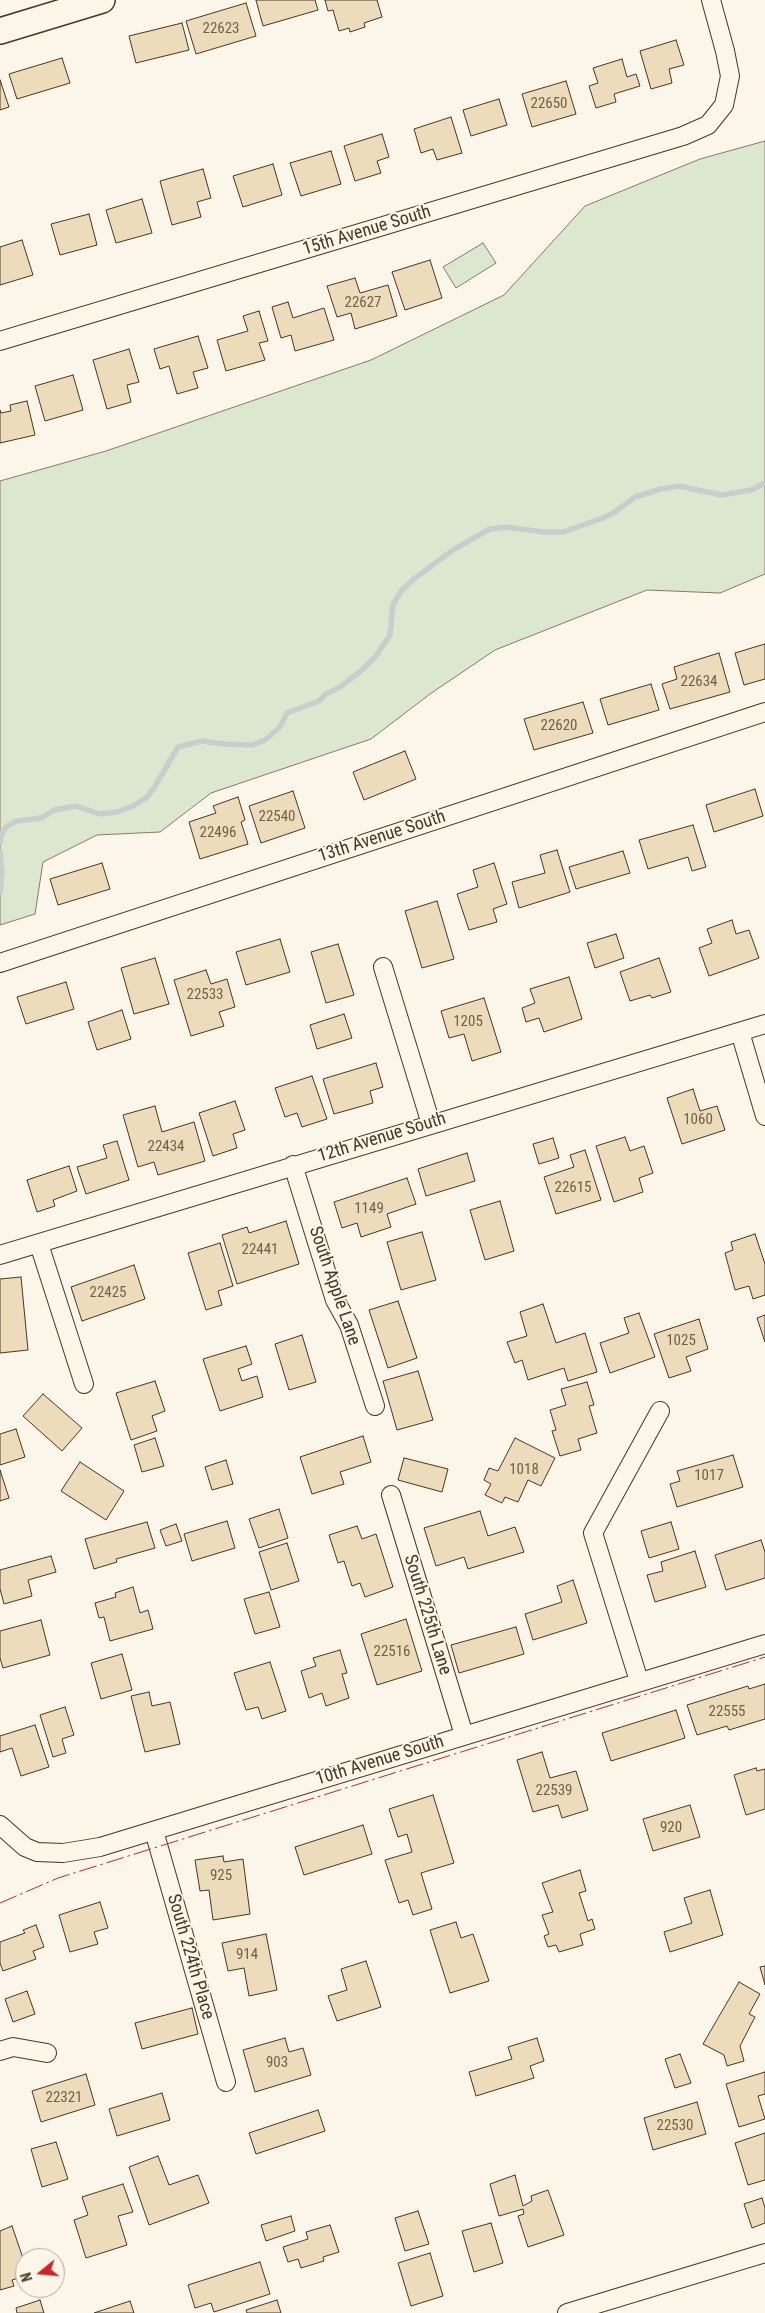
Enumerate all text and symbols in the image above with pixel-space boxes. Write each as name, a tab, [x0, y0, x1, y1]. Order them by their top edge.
house number: 22623	[202, 20, 240, 38]
house number: 22650	[530, 95, 568, 113]
street label: 15th Avenue South	[300, 201, 434, 261]
house number: 22627	[344, 294, 382, 312]
house number: 22634	[680, 673, 718, 691]
house number: 22620	[540, 717, 578, 735]
street label: 13th Avenue South	[315, 806, 449, 868]
house number: 22540	[258, 808, 296, 826]
house number: 22496	[199, 824, 237, 842]
house number: 22533	[186, 986, 224, 1004]
house number: 1205	[453, 1013, 483, 1031]
street label: 12th Avenue South	[315, 1108, 449, 1168]
house number: 1060	[683, 1111, 713, 1129]
house number: 22434	[147, 1138, 185, 1156]
house number: 22615	[554, 1179, 592, 1197]
house number: 1149	[354, 1200, 384, 1218]
street label: South Apple Lane	[304, 1224, 364, 1348]
house number: 22441	[241, 1241, 279, 1259]
house number: 22425	[89, 1284, 127, 1302]
house number: 1025	[666, 1332, 696, 1350]
house number: 1018	[509, 1461, 539, 1479]
house number: 1017	[694, 1467, 724, 1485]
street label: South 225th Lane	[398, 1552, 456, 1678]
house number: 22516	[373, 1643, 411, 1661]
house number: 22555	[708, 1703, 746, 1721]
street label: 10th Avenue South	[313, 1731, 447, 1791]
house number: 22539	[535, 1782, 573, 1800]
house number: 920	[660, 1819, 682, 1837]
house number: 925	[210, 1867, 232, 1885]
street label: South 224th Place	[162, 1892, 218, 2022]
house number: 914	[236, 1946, 258, 1964]
house number: 903	[266, 2054, 288, 2072]
house number: 22321	[45, 2089, 83, 2107]
house number: 22530	[656, 2117, 694, 2135]
north arrow	[15, 2248, 65, 2298]
text: N	[18, 2271, 36, 2284]

